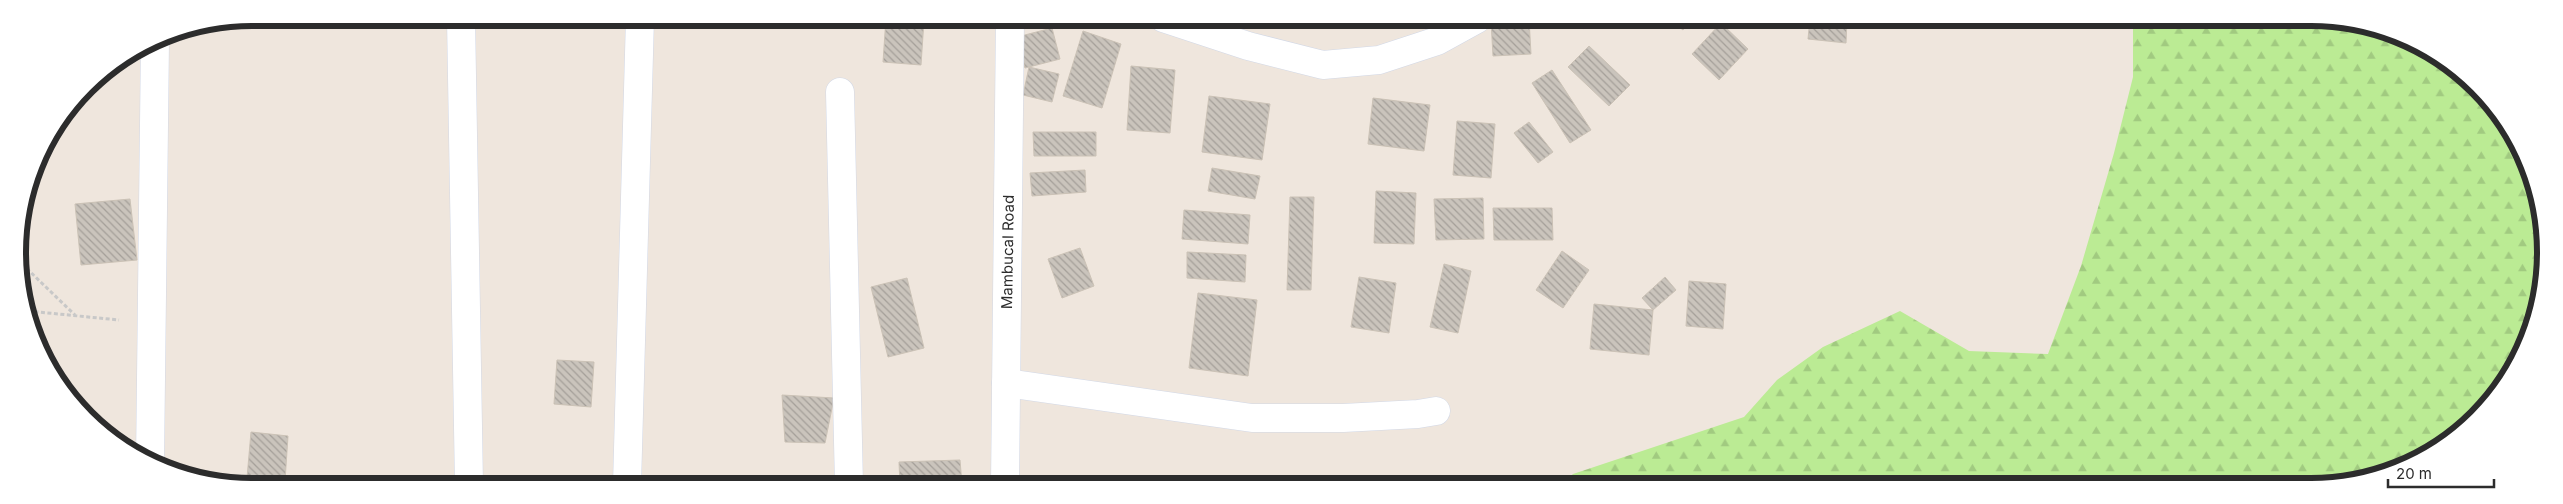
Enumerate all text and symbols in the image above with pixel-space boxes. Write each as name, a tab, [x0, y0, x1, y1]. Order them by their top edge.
street label: Mambucal Road	[997, 195, 1018, 309]
scale bar	[2388, 456, 2494, 488]
text: 20 m	[2396, 464, 2432, 483]

